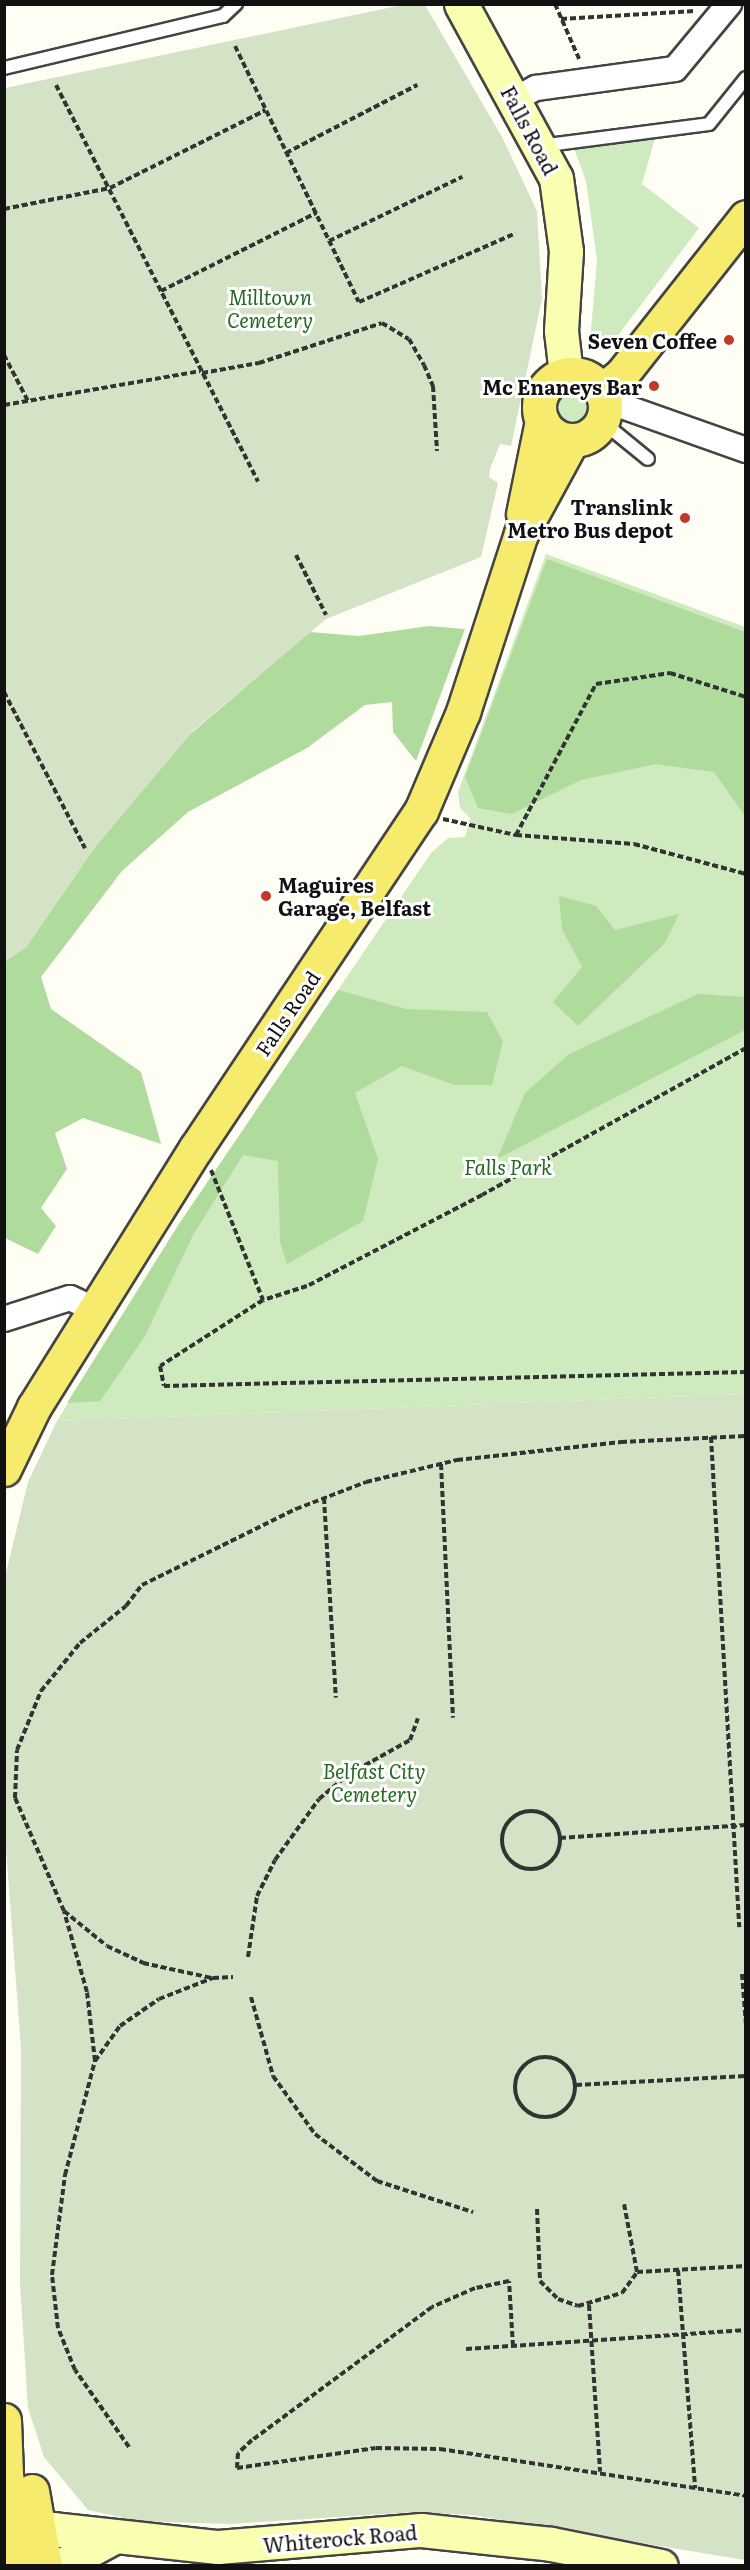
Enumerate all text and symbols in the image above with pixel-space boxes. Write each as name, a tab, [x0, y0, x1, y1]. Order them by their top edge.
street label: Falls Road	[497, 81, 563, 179]
park label: Milltown Cemetery	[227, 284, 313, 331]
place label: Seven Coffee	[588, 328, 717, 352]
marker: Seven Coffee	[722, 333, 736, 347]
place label: Mc Enaneys Bar	[483, 374, 642, 398]
marker: Mc Enaneys Bar	[647, 379, 661, 393]
place label: Translink Metro Bus depot	[507, 494, 673, 541]
marker: Translink Metro Bus depot	[678, 511, 692, 525]
place label: Maguires Garage, Belfast	[278, 873, 431, 920]
marker: Maguires Garage, Belfast	[259, 889, 273, 903]
street label: Falls Road	[250, 966, 324, 1060]
park label: Falls Park	[464, 1154, 552, 1178]
park label: Belfast City Cemetery	[323, 1758, 425, 1805]
street label: Whiterock Road	[262, 2519, 418, 2557]

